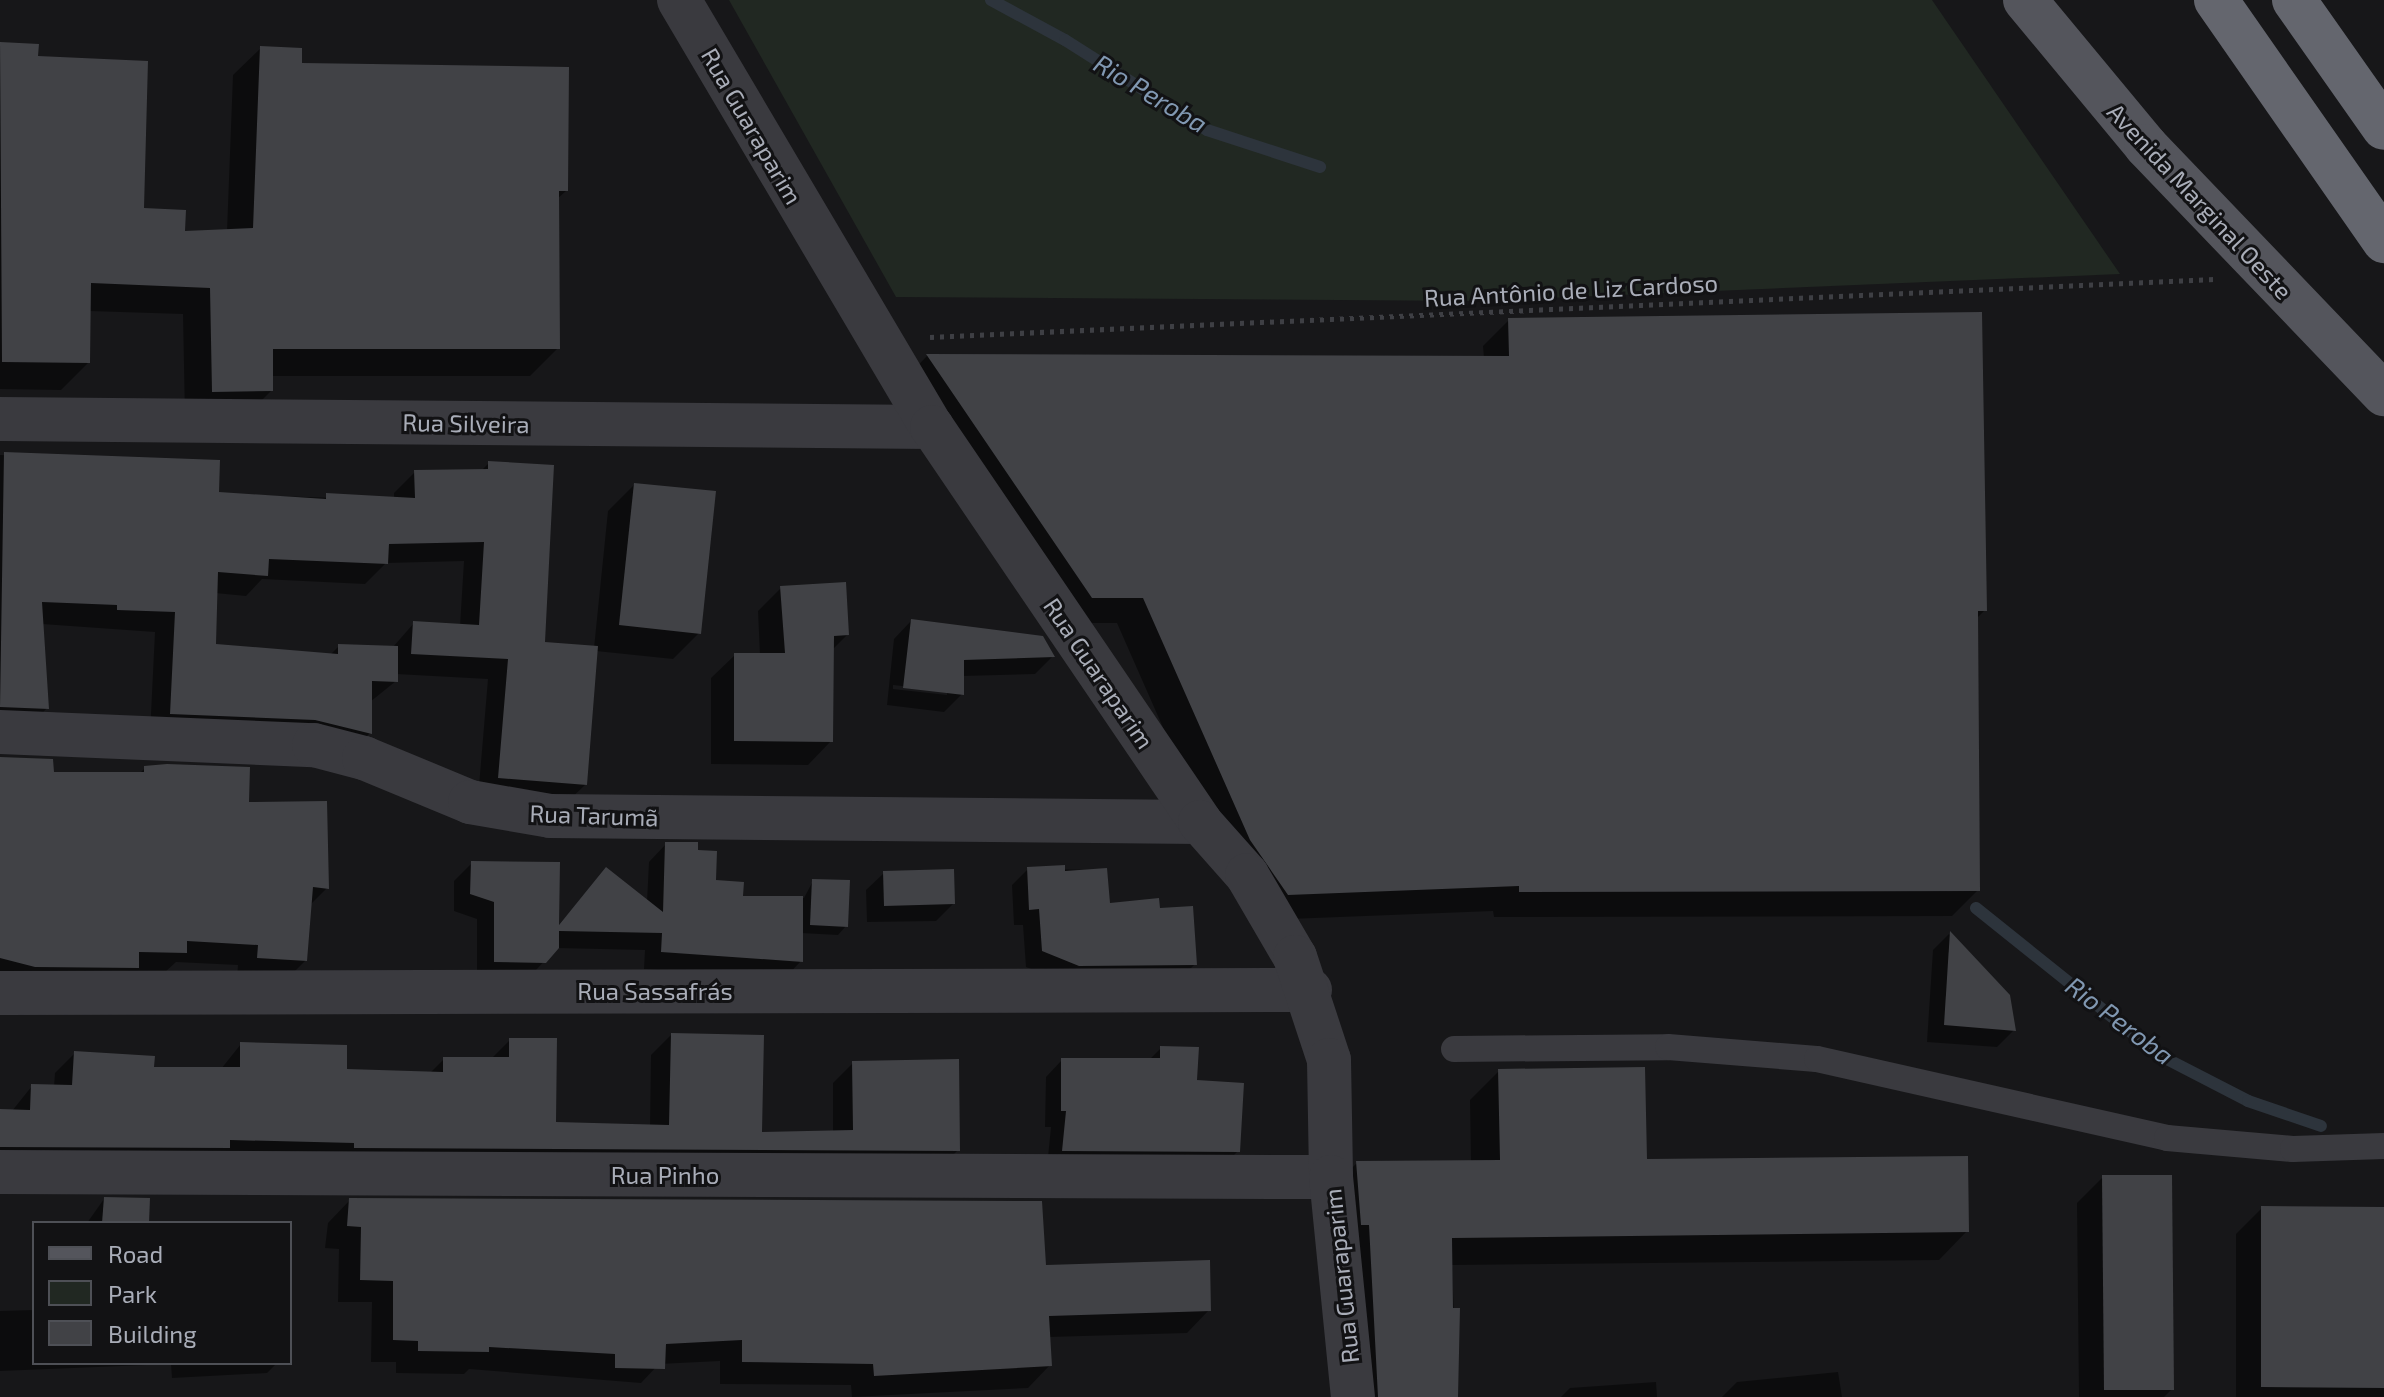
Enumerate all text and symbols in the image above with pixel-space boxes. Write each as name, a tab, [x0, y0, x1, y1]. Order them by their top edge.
street label: Rua Guaraparim	[696, 43, 808, 209]
water label: Rio Peroba	[1089, 47, 1213, 139]
street label: Avenida Marginal Oeste	[2102, 97, 2298, 305]
street label: Rua Antônio de Liz Cardoso	[1423, 268, 1719, 312]
street label: Rua Silveira	[402, 407, 530, 439]
street label: Rua Guaraparim	[1038, 592, 1160, 754]
street label: Rua Tarumã	[529, 798, 659, 832]
water label: Rio Peroba	[2060, 969, 2180, 1071]
street label: Rua Sassafrás	[577, 977, 733, 1005]
street label: Rua Pinho	[611, 1161, 719, 1189]
street label: Rua Guaraparim	[1318, 1187, 1364, 1365]
legend	[32, 1221, 292, 1365]
text: Road	[108, 1239, 163, 1268]
text: Park	[108, 1279, 157, 1308]
text: Building	[108, 1319, 197, 1348]

